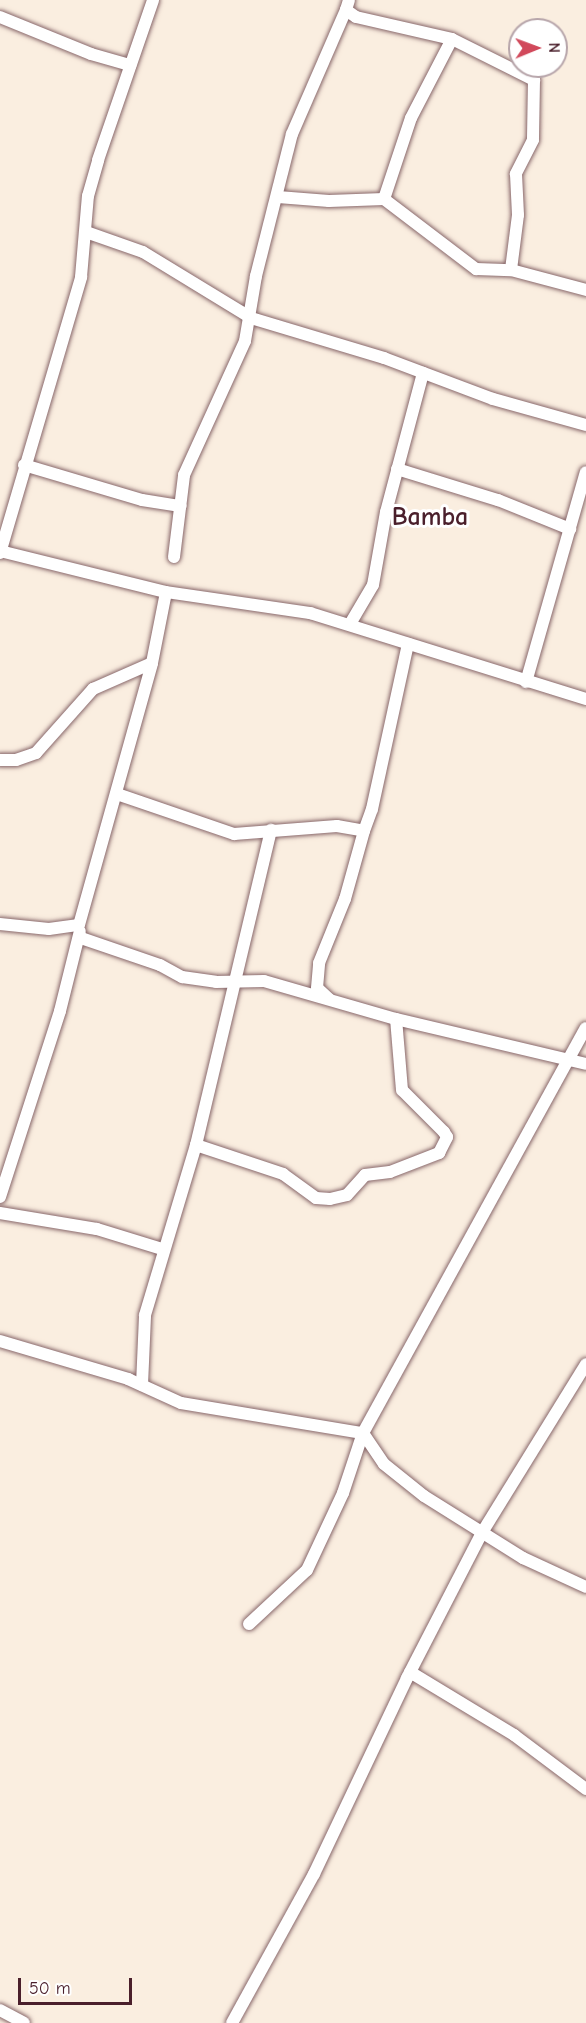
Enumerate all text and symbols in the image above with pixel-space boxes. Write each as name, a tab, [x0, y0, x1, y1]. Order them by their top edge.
north arrow	[508, 18, 568, 78]
text: N	[545, 42, 563, 53]
district label: Bamba	[392, 502, 468, 534]
scale bar	[21, 1966, 135, 2004]
text: 50 m	[29, 1978, 71, 1999]

